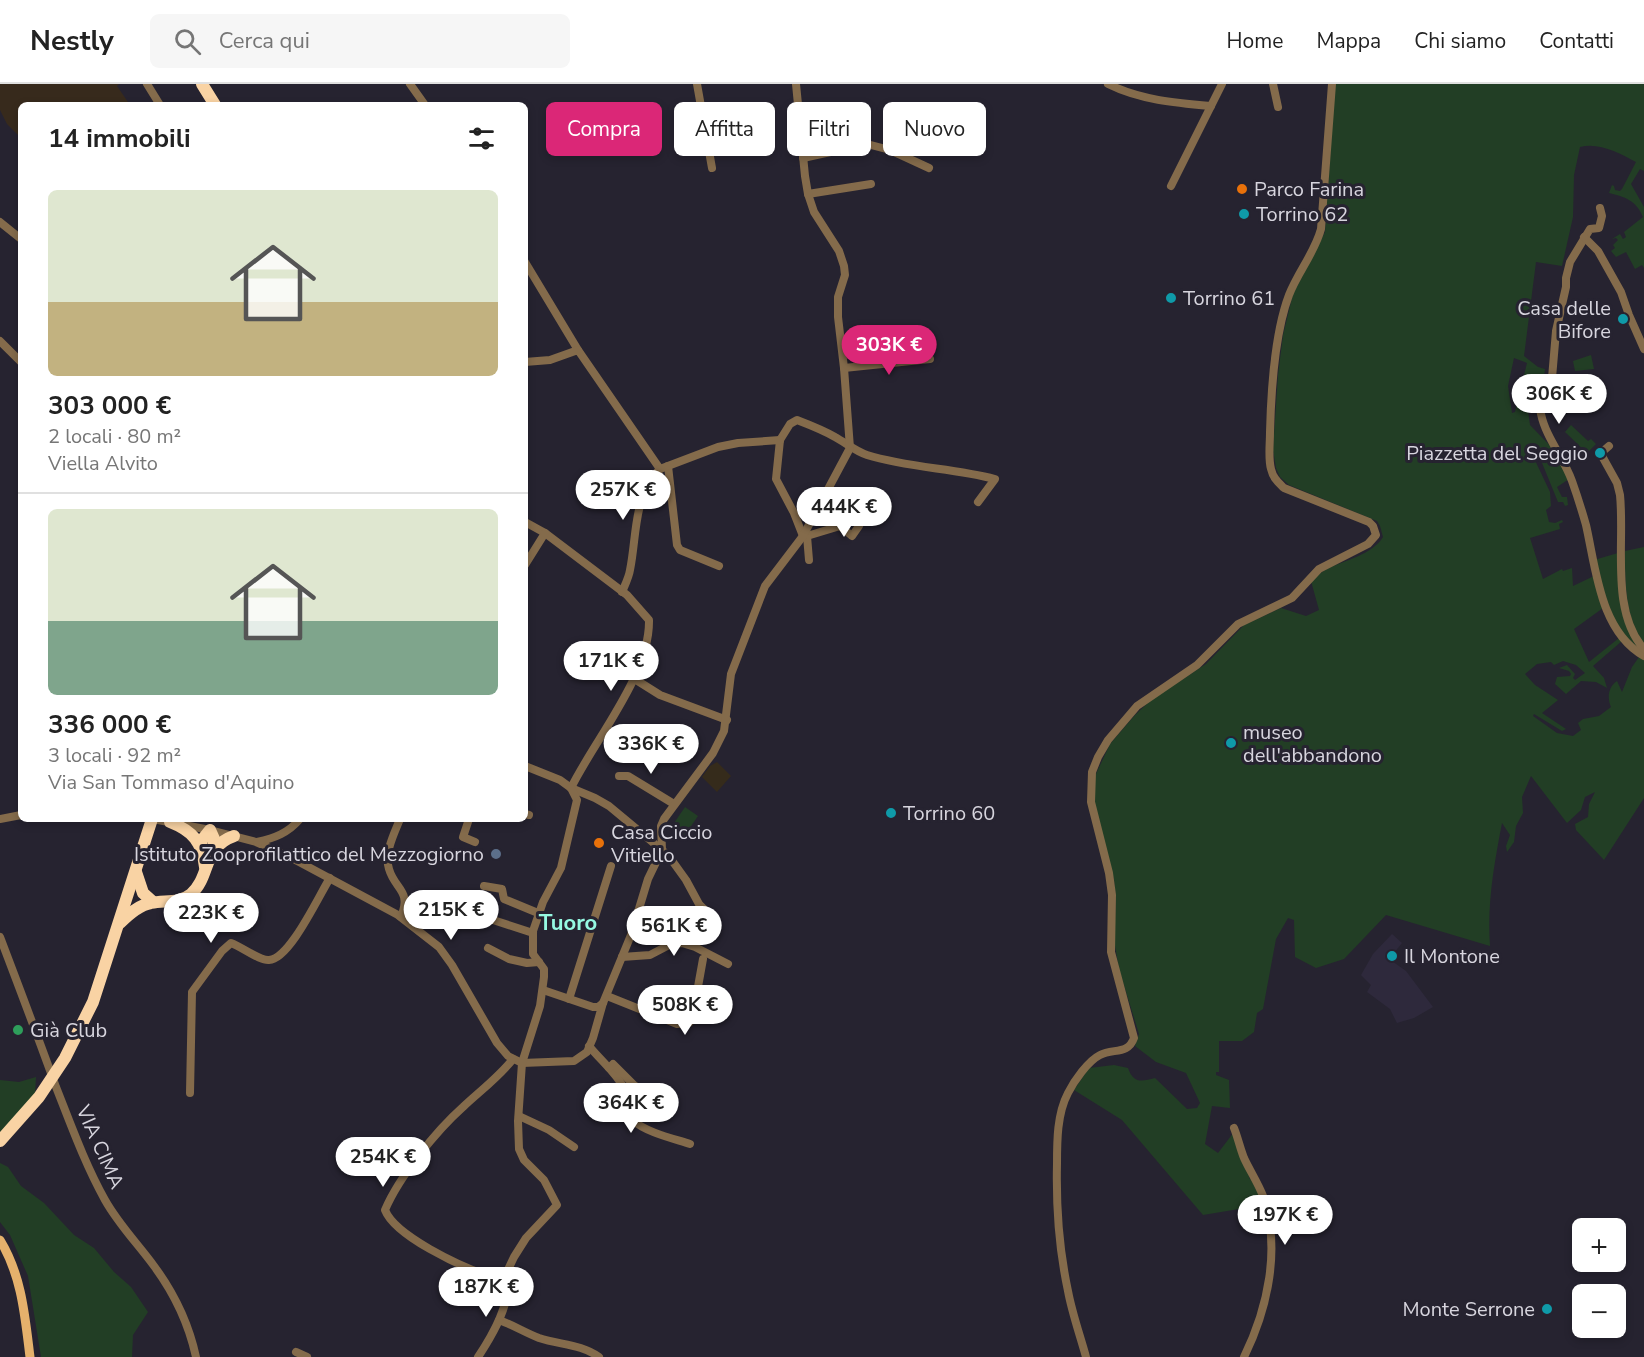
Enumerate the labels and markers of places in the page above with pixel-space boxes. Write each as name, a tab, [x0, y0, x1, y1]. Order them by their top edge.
place label: Parco Farina	[1254, 176, 1364, 203]
marker: Parco Farina	[1235, 182, 1249, 196]
place label: Torrino 62	[1256, 201, 1348, 228]
marker: Torrino 62	[1237, 207, 1251, 221]
place label: Torrino 61	[1183, 285, 1275, 312]
marker: Torrino 61	[1164, 291, 1178, 305]
place label: Casa delle Bifore	[1517, 295, 1611, 345]
marker: Casa delle Bifore	[1616, 312, 1630, 326]
pin: 303K €	[840, 325, 938, 376]
pin: 306K €	[1510, 374, 1608, 425]
place label: Piazzetta del Seggio	[1406, 440, 1588, 467]
marker: Piazzetta del Seggio	[1593, 446, 1607, 460]
pin: 257K €	[574, 470, 672, 521]
pin: 444K €	[795, 487, 893, 538]
pin: 171K €	[562, 641, 660, 692]
place label: museo dell'abbandono	[1243, 719, 1382, 769]
pin: 336K €	[602, 724, 700, 775]
marker: museo dell'abbandono	[1224, 736, 1238, 750]
place label: Torrino 60	[903, 800, 995, 827]
marker: Torrino 60	[884, 806, 898, 820]
place label: Casa Ciccio Vitiello	[610, 819, 712, 869]
marker: Casa Ciccio Vitiello	[592, 836, 606, 850]
place label: Istituto Zooprofilattico del Mezzogiorno	[134, 841, 484, 868]
marker: Istituto Zooprofilattico del Mezzogiorno	[489, 847, 503, 861]
pin: 215K €	[402, 890, 500, 941]
pin: 223K €	[162, 893, 260, 944]
pin: 561K €	[625, 906, 723, 957]
place label: Il Montone	[1404, 943, 1500, 970]
marker: Il Montone	[1385, 949, 1399, 963]
pin: 508K €	[636, 985, 734, 1036]
place label: Già Club	[30, 1017, 107, 1044]
marker: Già Club	[11, 1023, 25, 1037]
pin: 364K €	[582, 1083, 680, 1134]
pin: 254K €	[334, 1137, 432, 1188]
pin: 197K €	[1236, 1195, 1334, 1246]
pin: 187K €	[437, 1267, 535, 1318]
place label: Monte Serrone	[1402, 1296, 1535, 1323]
marker: Monte Serrone	[1540, 1302, 1554, 1316]

